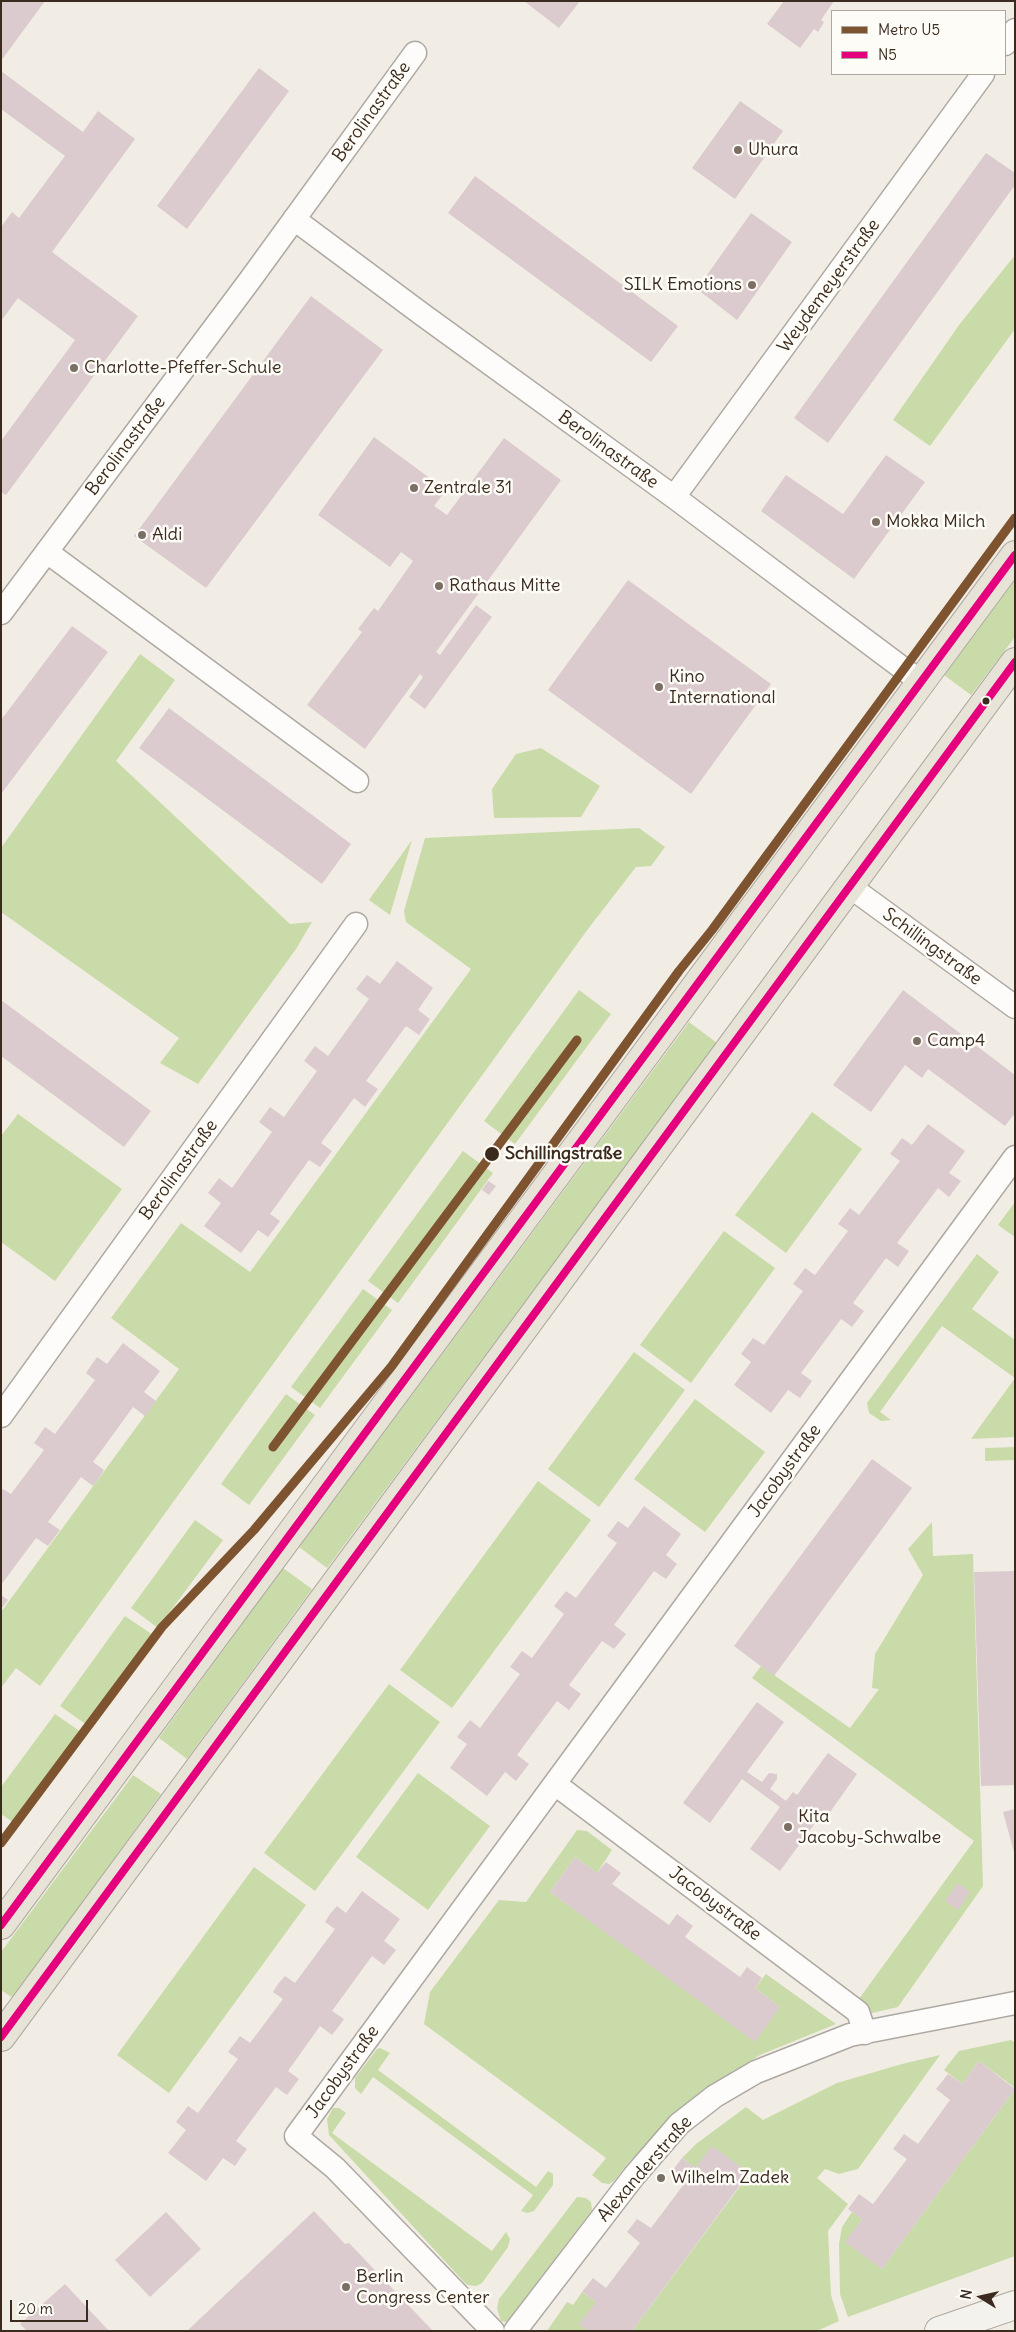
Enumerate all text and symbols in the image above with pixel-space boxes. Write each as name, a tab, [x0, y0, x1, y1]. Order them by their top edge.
legend	[831, 10, 1006, 75]
text: Metro U5	[878, 20, 940, 39]
text: N5	[878, 45, 897, 64]
street label: Berolinastraße	[328, 58, 416, 166]
place label: Uhura	[748, 139, 798, 161]
marker: Uhura	[732, 144, 744, 156]
street label: Weydemeyerstraße	[773, 215, 885, 357]
place label: SILK Emotions	[624, 274, 742, 296]
marker: SILK Emotions	[746, 279, 758, 291]
place label: Charlotte-Pfeffer-Schule	[84, 357, 281, 379]
marker: Charlotte-Pfeffer-Schule	[68, 362, 80, 374]
street label: Berolinastraße	[82, 392, 170, 500]
street label: Berolinastraße	[554, 406, 662, 494]
place label: Zentrale 31	[424, 477, 512, 499]
marker: Zentrale 31	[408, 482, 420, 494]
place label: Mokka Milch	[886, 511, 986, 533]
marker: Mokka Milch	[870, 516, 882, 528]
place label: Aldi	[152, 524, 182, 546]
marker: Aldi	[136, 529, 148, 541]
place label: Rathaus Mitte	[449, 575, 560, 597]
marker: Rathaus Mitte	[433, 580, 445, 592]
place label: Kino International	[669, 666, 776, 709]
marker: Kino International	[653, 681, 665, 693]
unlabelled marker	[981, 696, 991, 706]
street label: Schillingstraße	[878, 904, 986, 990]
place label: Camp4	[927, 1030, 985, 1052]
marker: Camp4	[911, 1035, 923, 1047]
street label: Berolinastraße	[135, 1116, 223, 1224]
place label: Schillingstraße	[505, 1143, 622, 1165]
marker: Schillingstraße	[483, 1145, 501, 1163]
street label: Jacobystraße	[744, 1420, 826, 1522]
place label: Kita Jacoby-Schwalbe	[798, 1806, 941, 1848]
marker: Kita Jacoby-Schwalbe	[782, 1821, 794, 1833]
street label: Jacobystraße	[665, 1862, 765, 1946]
street label: Jacobystraße	[302, 2021, 384, 2123]
street label: Alexanderstraße	[593, 2112, 697, 2226]
place label: Wilhelm Zadek	[671, 2167, 789, 2189]
marker: Wilhelm Zadek	[655, 2172, 667, 2184]
place label: Berlin Congress Center	[356, 2266, 490, 2308]
north arrow	[956, 2272, 1006, 2322]
marker: Berlin Congress Center	[340, 2281, 352, 2293]
text: N	[957, 2288, 976, 2301]
scale bar	[12, 2290, 90, 2322]
text: 20 m	[18, 2299, 53, 2318]

